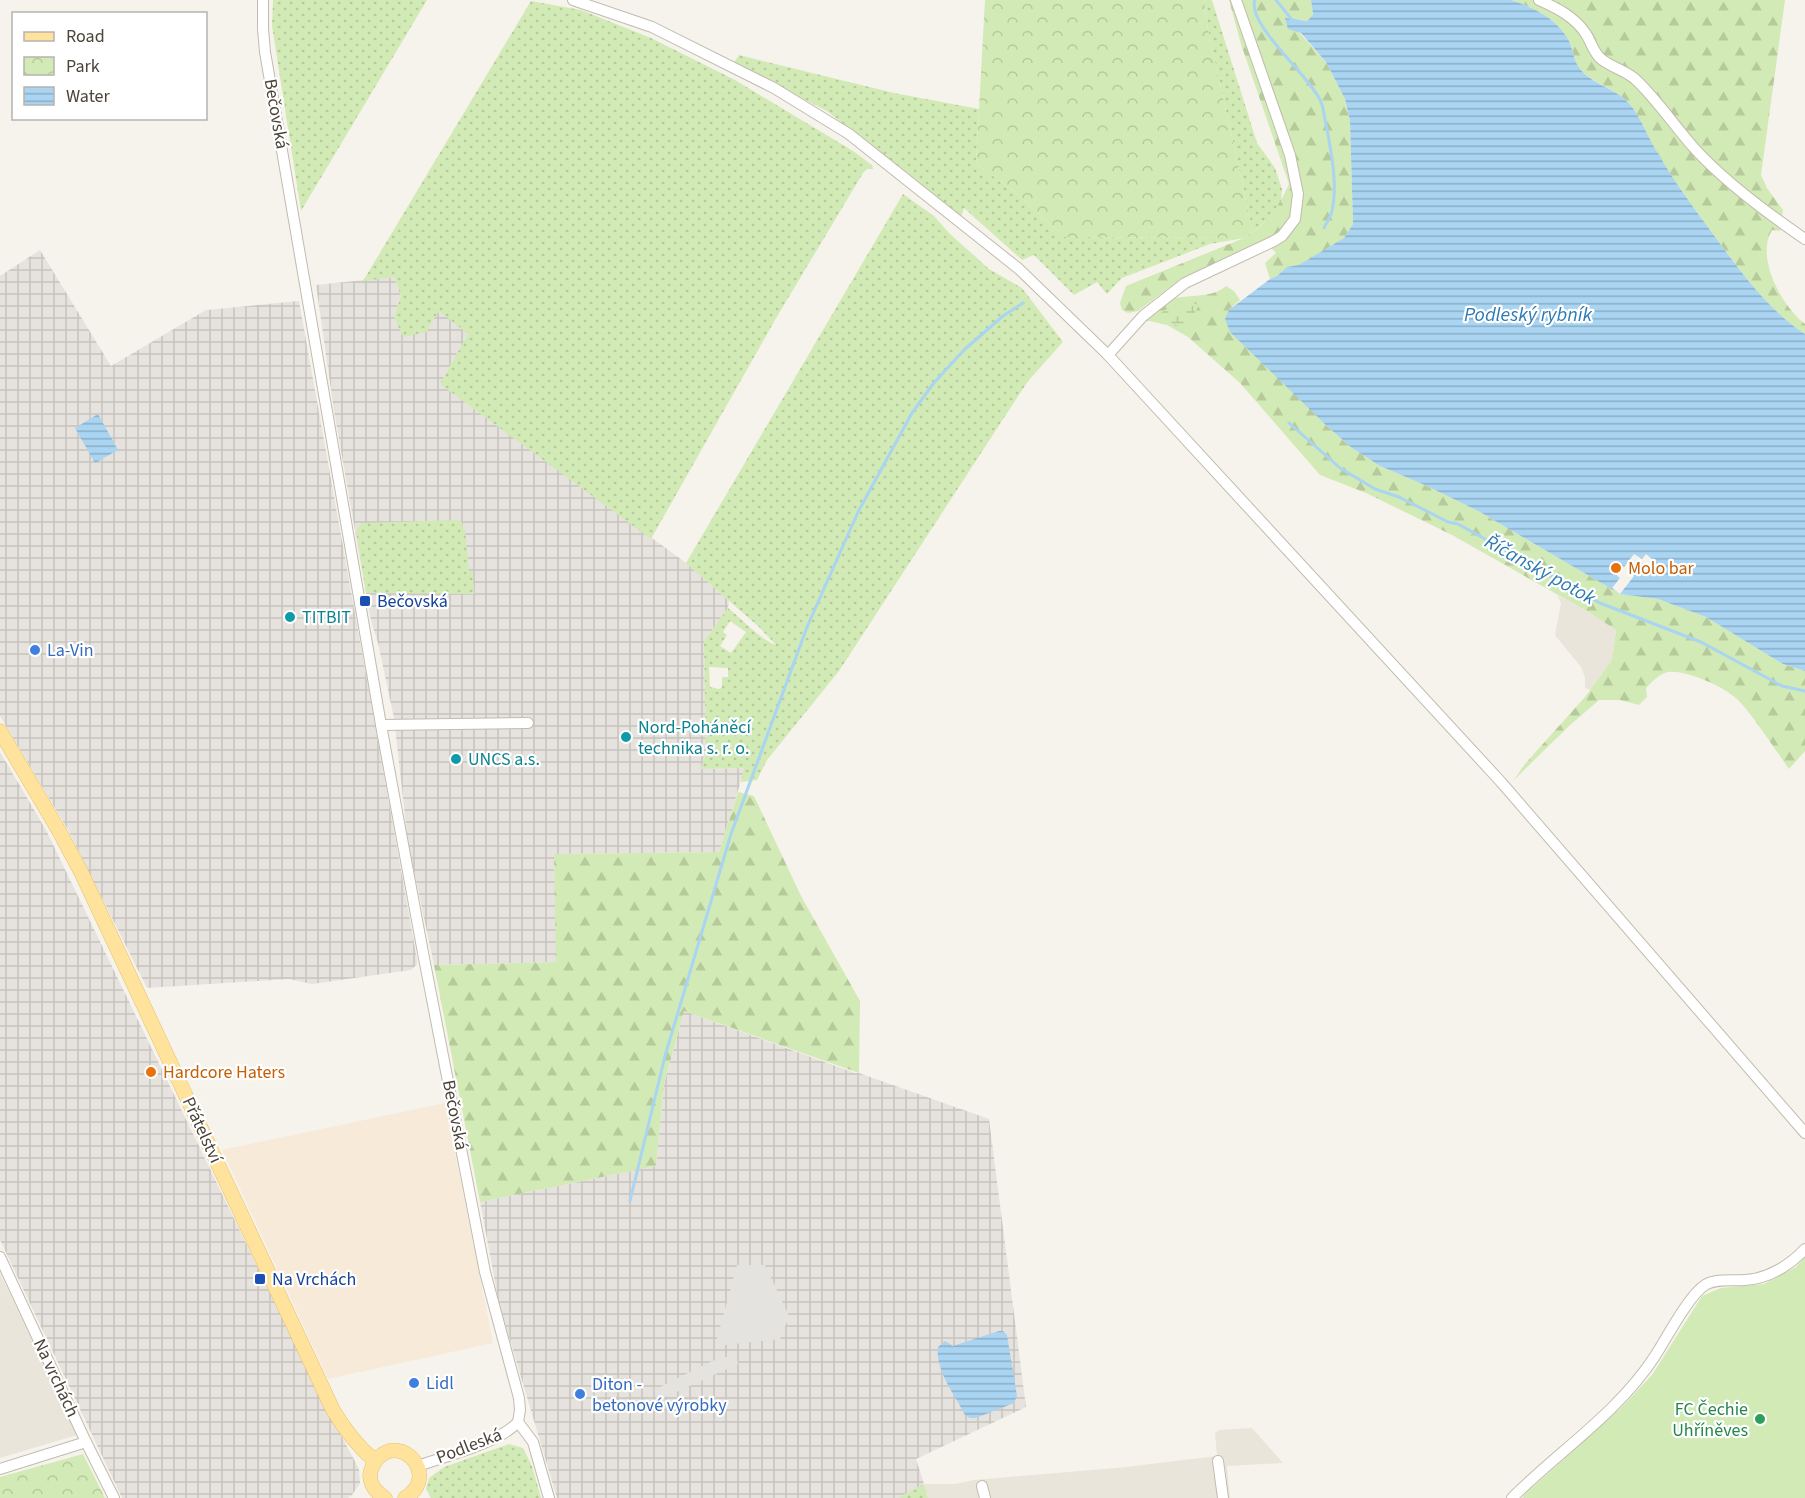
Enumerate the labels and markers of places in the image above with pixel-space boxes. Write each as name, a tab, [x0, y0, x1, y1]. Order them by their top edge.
place label: Molo bar	[1628, 556, 1695, 581]
marker: Molo bar	[1609, 561, 1623, 575]
place label: Bečovská	[377, 589, 448, 614]
marker: Bečovská	[358, 594, 372, 608]
place label: TITBIT	[302, 605, 351, 630]
marker: TITBIT	[283, 610, 297, 624]
place label: La-Vin	[47, 638, 94, 663]
marker: La-Vin	[28, 643, 42, 657]
place label: Nord-Poháněcí technika s. r. o.	[638, 715, 751, 761]
marker: Nord-Poháněcí technika s. r. o.	[619, 730, 633, 744]
place label: UNCS a.s.	[468, 747, 540, 772]
marker: UNCS a.s.	[449, 752, 463, 766]
place label: Hardcore Haters	[163, 1060, 285, 1085]
marker: Hardcore Haters	[144, 1065, 158, 1079]
place label: Na Vrchách	[272, 1267, 356, 1292]
marker: Na Vrchách	[253, 1272, 267, 1286]
place label: Lidl	[426, 1371, 454, 1396]
place label: Diton - betonové výrobky	[592, 1372, 727, 1418]
marker: Lidl	[407, 1376, 421, 1390]
marker: Diton - betonové výrobky	[573, 1387, 587, 1401]
place label: FC Čechie Uhříněves	[1672, 1397, 1748, 1443]
marker: FC Čechie Uhříněves	[1753, 1412, 1767, 1426]

